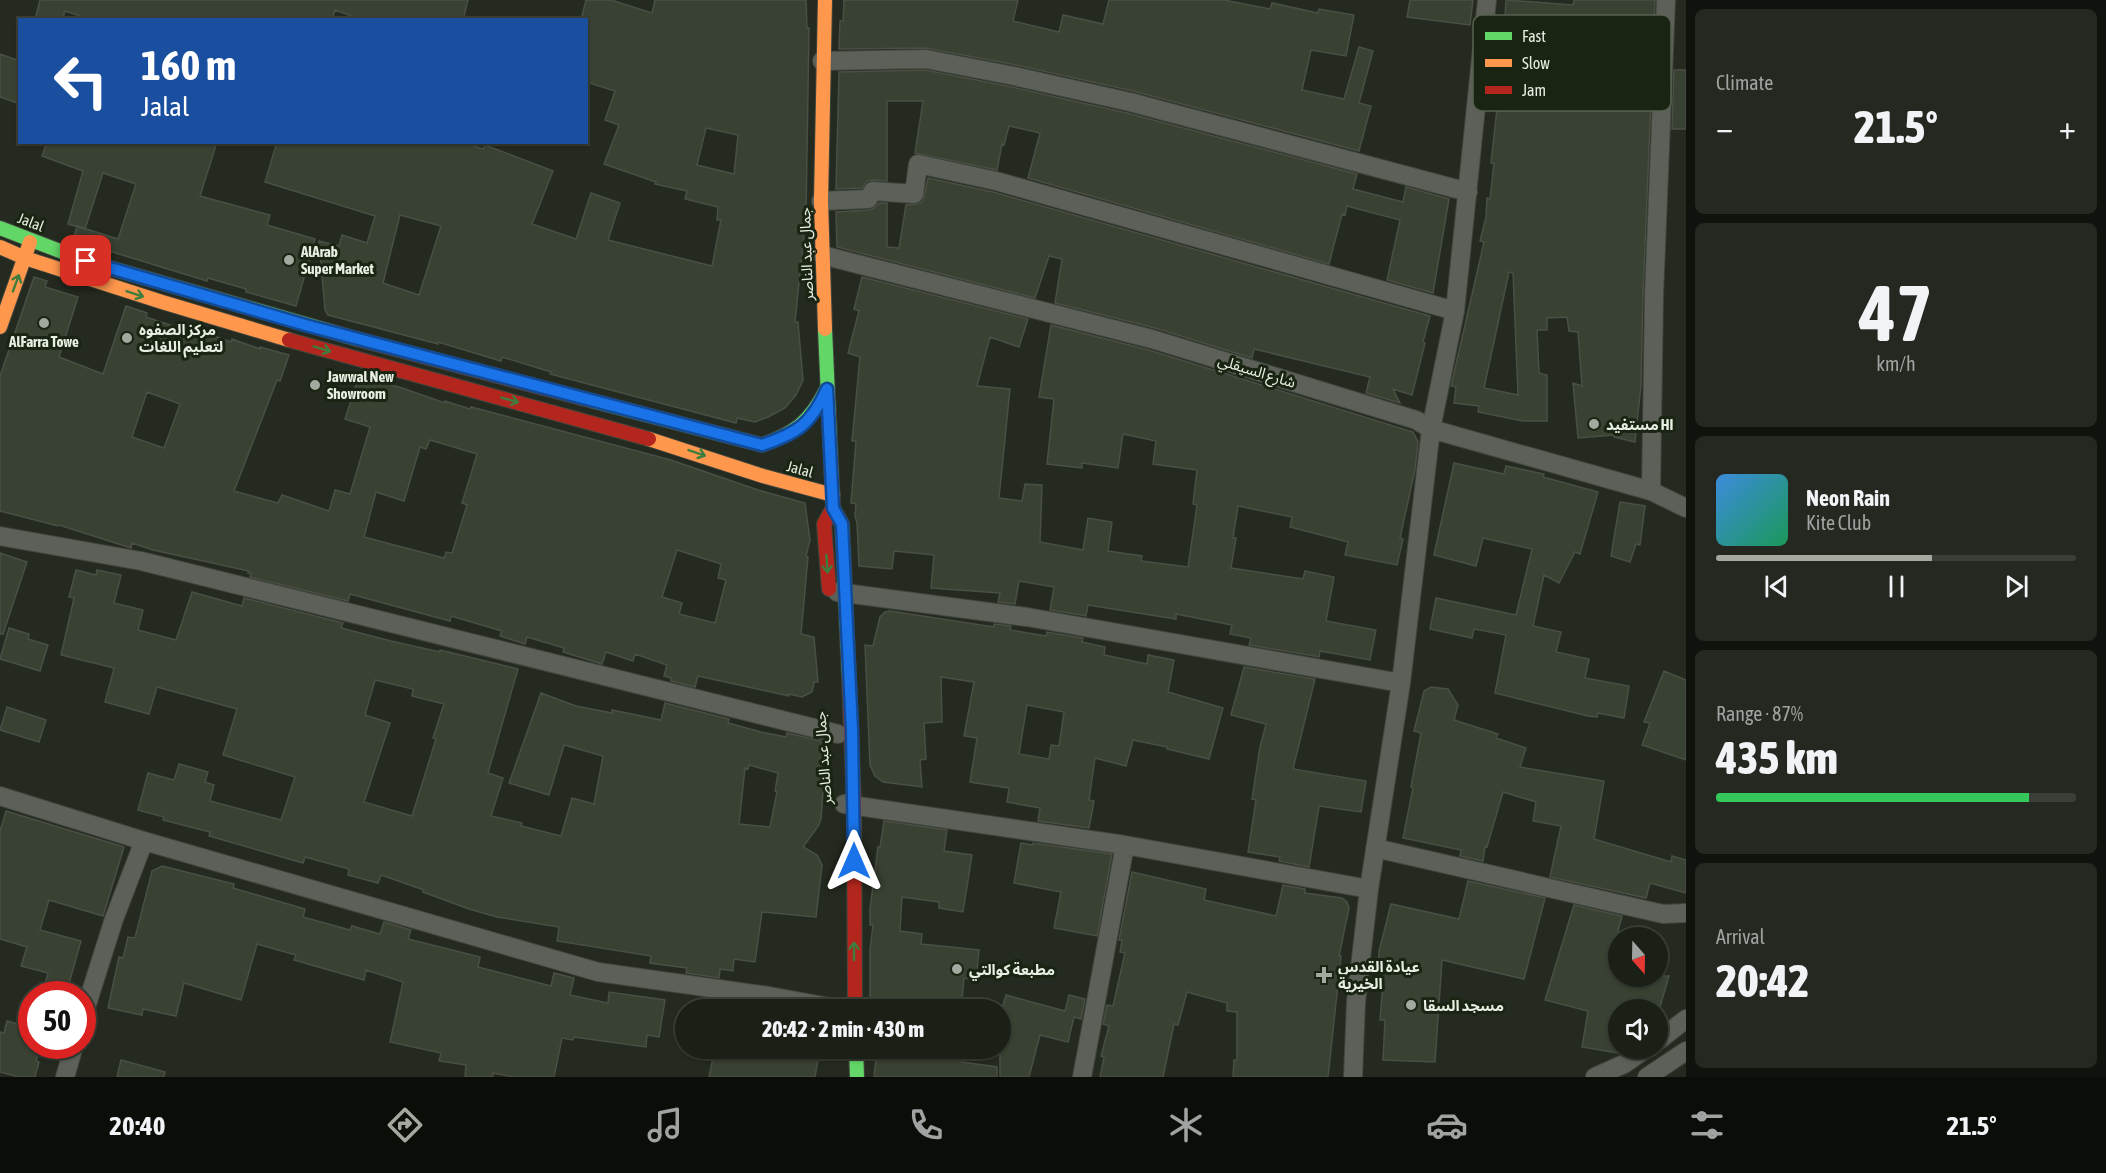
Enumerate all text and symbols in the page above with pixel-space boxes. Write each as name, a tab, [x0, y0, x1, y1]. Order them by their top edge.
legend	[1473, 15, 1671, 111]
text: Fast	[1522, 27, 1546, 45]
text: 160 m	[141, 41, 236, 89]
icon: left	[42, 42, 120, 120]
text: Slow	[1522, 54, 1550, 72]
text: Climate	[1716, 71, 1773, 94]
text: Jam	[1522, 81, 1546, 99]
text: Jalal	[141, 91, 189, 122]
text: 21.5°	[1854, 101, 1938, 153]
text: −	[1716, 108, 1733, 146]
text: +	[2059, 108, 2076, 146]
street label: جمال عبد الناصر	[796, 207, 817, 302]
street label: Jalal	[15, 209, 47, 235]
pin	[60, 235, 111, 286]
place label: AlArab Super Market	[300, 243, 375, 277]
icon: arrive	[69, 244, 102, 277]
marker: AlArab Super Market	[282, 253, 296, 267]
text: 47	[1859, 268, 1933, 358]
one-way arrow	[11, 274, 22, 293]
one-way arrow	[125, 289, 144, 300]
marker: AlFarra Towe	[37, 316, 51, 330]
place label: مركز الصفوه لتعليم اللغات	[139, 321, 223, 358]
marker: مركز الصفوه لتعليم اللغات	[120, 331, 134, 345]
place label: AlFarra Towe	[8, 333, 79, 350]
one-way arrow	[312, 344, 331, 355]
street label: شارع السيقلي	[1215, 351, 1298, 395]
text: km/h	[1876, 352, 1916, 375]
place label: Jawwal New Showroom	[326, 368, 394, 402]
marker: Jawwal New Showroom	[308, 378, 322, 392]
one-way arrow	[500, 395, 519, 407]
place label: مستفيد HI	[1606, 416, 1674, 433]
marker: مستفيد HI	[1587, 417, 1601, 431]
one-way arrow	[687, 449, 706, 460]
street label: Jalal	[785, 457, 815, 481]
text: Neon Rain	[1806, 485, 1890, 511]
text: Kite Club	[1806, 511, 1871, 534]
one-way arrow	[822, 553, 833, 573]
icon: previous	[1760, 570, 1793, 603]
icon: pause	[1880, 570, 1913, 603]
icon: next	[2000, 570, 2033, 603]
text: Range · 87%	[1716, 702, 1803, 725]
street label: جمال عبد الناصر	[811, 711, 836, 806]
text: 435 km	[1716, 732, 1838, 784]
position arrow	[822, 829, 886, 893]
text: Arrival	[1716, 925, 1765, 948]
north arrow	[1608, 927, 1668, 987]
map controls	[1608, 927, 1668, 1059]
one-way arrow	[848, 942, 860, 962]
text: 20:42	[1716, 955, 1810, 1007]
place label: عيادة القدس الخيرية	[1338, 958, 1420, 993]
place label: مطبعة كوالتي	[969, 961, 1055, 981]
marker: مطبعة كوالتي	[950, 962, 964, 976]
marker: عيادة القدس الخيرية	[1315, 966, 1333, 984]
speed limit sign: 50	[18, 981, 96, 1059]
place label: مسجد السقا	[1423, 997, 1504, 1014]
marker: مسجد السقا	[1404, 998, 1418, 1012]
button: sound	[1608, 999, 1668, 1059]
text: 20:42 · 2 min · 430 m	[762, 1016, 924, 1042]
icon: directions	[384, 1104, 426, 1146]
icon: music	[644, 1104, 686, 1146]
icon: phone	[905, 1104, 947, 1146]
icon: climate	[1165, 1104, 1207, 1146]
icon: car	[1426, 1104, 1468, 1146]
icon: filters	[1686, 1104, 1728, 1146]
text: 20:40	[109, 1110, 165, 1141]
text: 21.5°	[1946, 1110, 1997, 1141]

